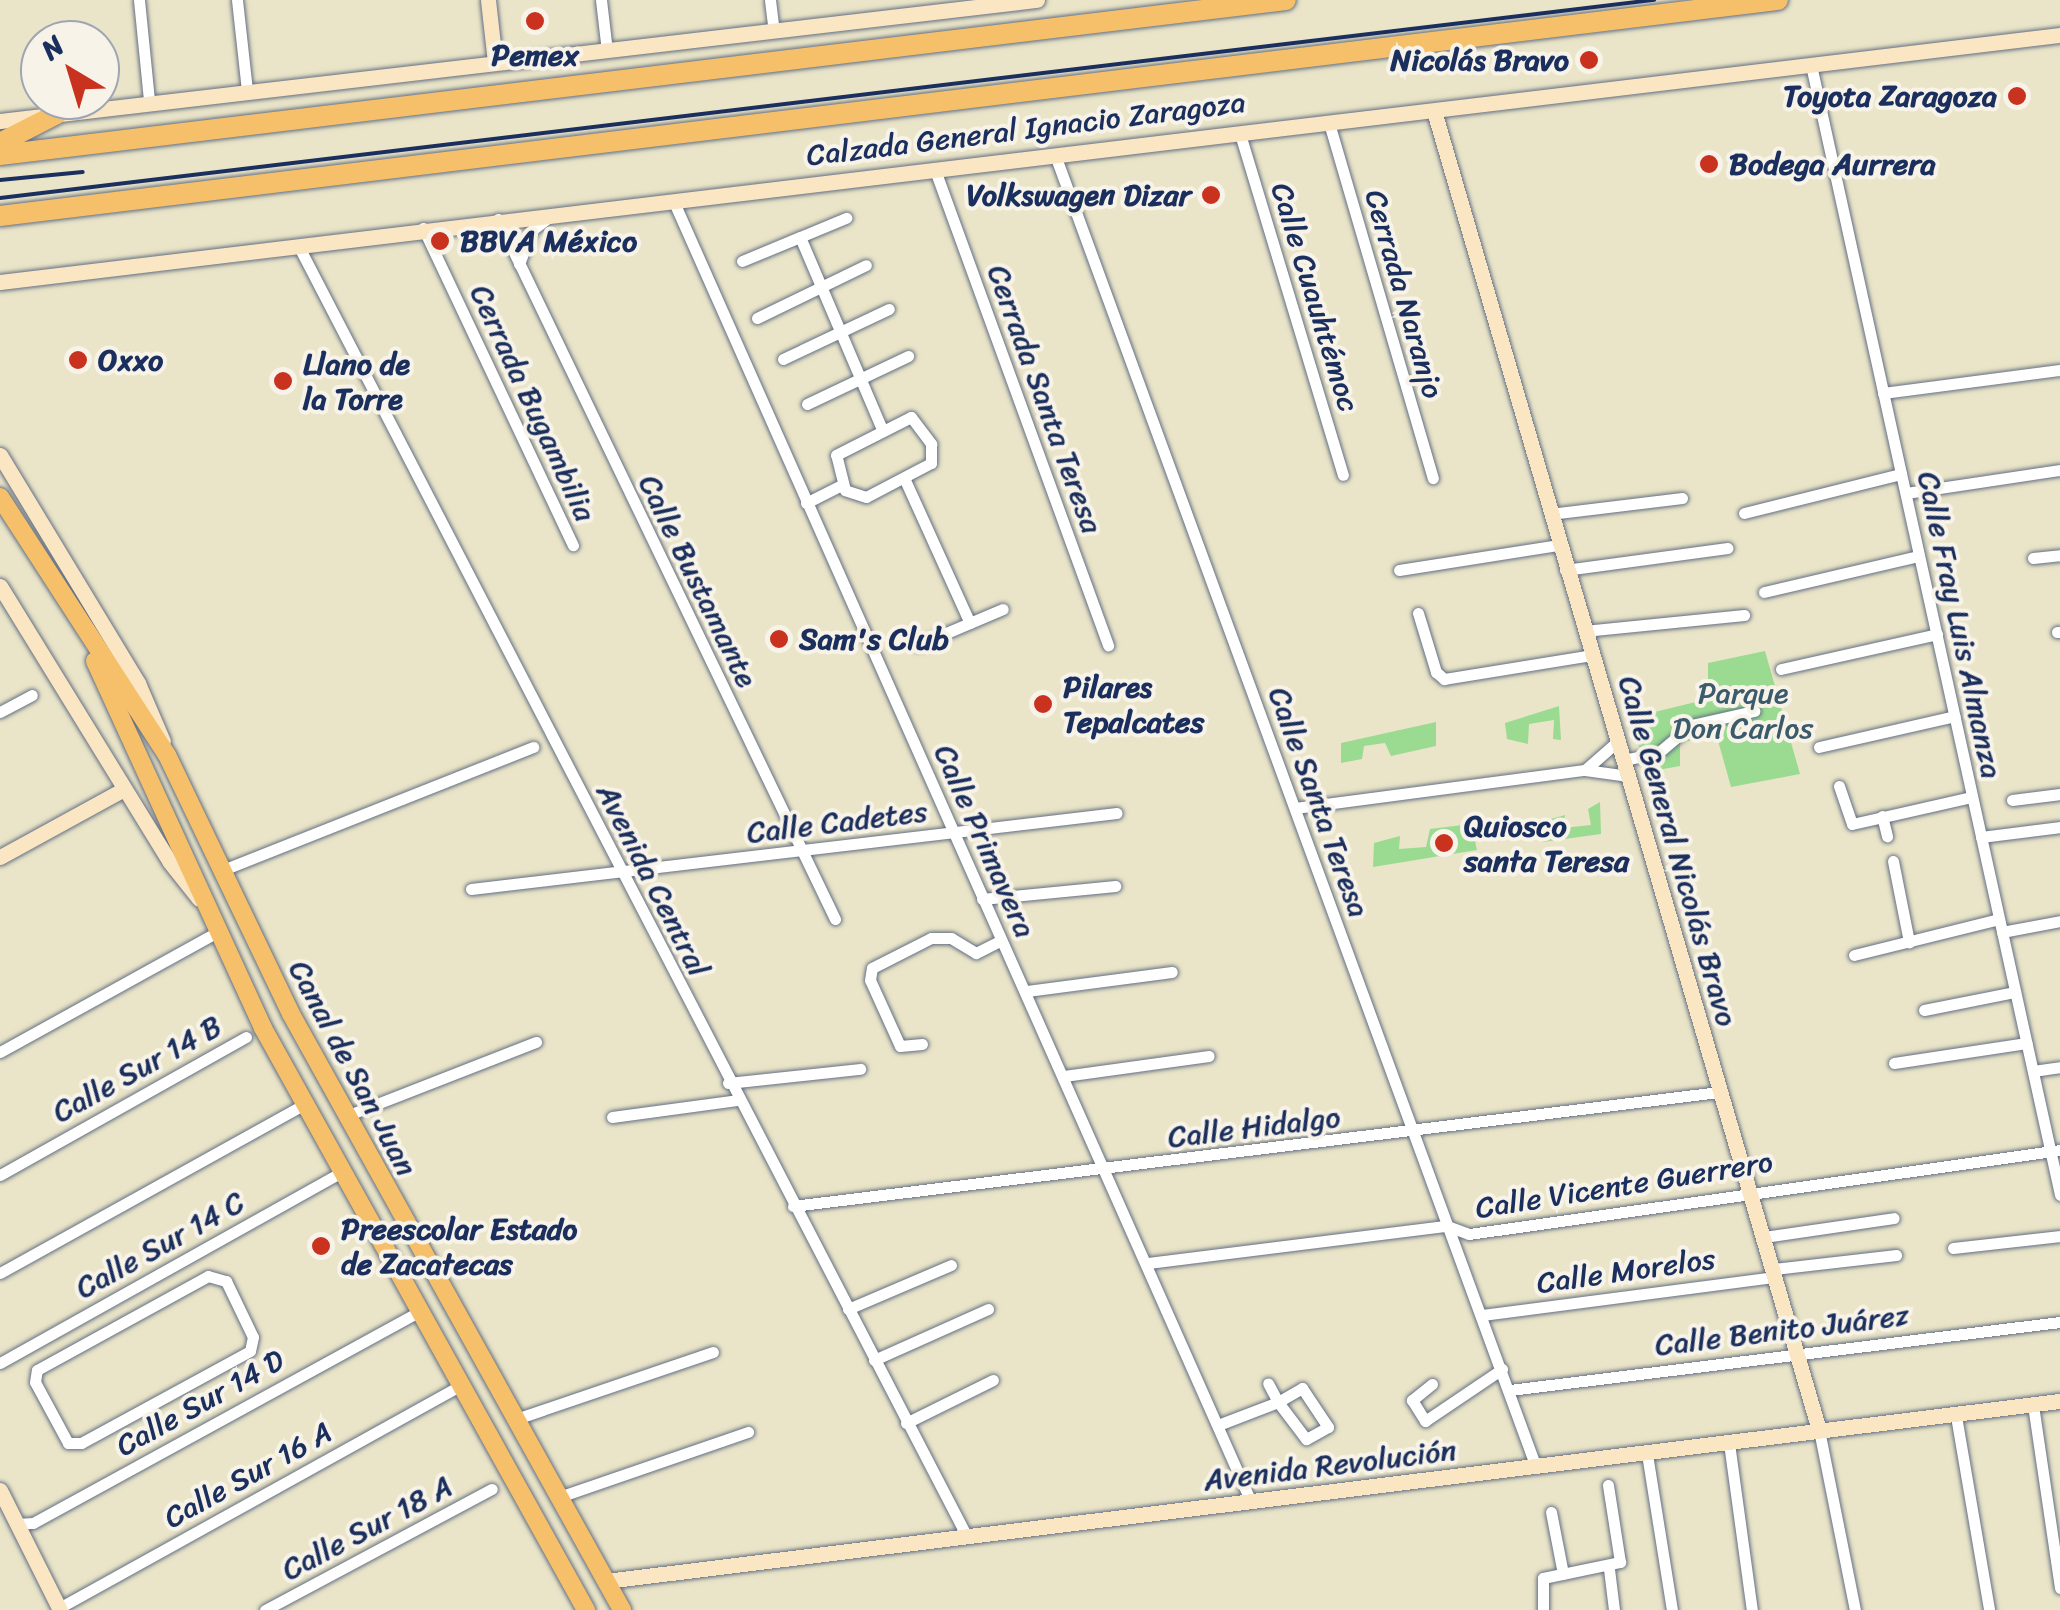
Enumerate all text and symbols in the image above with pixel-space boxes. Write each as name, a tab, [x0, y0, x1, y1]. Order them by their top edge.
marker: Pemex	[524, 10, 546, 32]
north arrow	[20, 20, 120, 120]
text: N	[30, 22, 75, 73]
place label: Pemex	[491, 37, 579, 73]
place label: Nicolás Bravo	[1391, 42, 1569, 78]
marker: Nicolás Bravo	[1578, 49, 1600, 71]
place label: Toyota Zaragoza	[1783, 78, 1997, 114]
street label: Calzada General Ignacio Zaragoza	[804, 84, 1248, 174]
marker: Toyota Zaragoza	[2006, 85, 2028, 107]
place label: Bodega Aurrera	[1729, 146, 1936, 182]
marker: Bodega Aurrera	[1698, 153, 1720, 175]
place label: Volkswagen Dizar	[966, 177, 1191, 213]
street label: Calle Cuauhtémoc	[1263, 178, 1367, 416]
marker: Volkswagen Dizar	[1200, 184, 1222, 206]
street label: Cerrada Naranjo	[1357, 185, 1451, 403]
place label: BBVA México	[460, 223, 637, 259]
marker: BBVA México	[429, 230, 451, 252]
street label: Cerrada Santa Teresa	[979, 259, 1111, 539]
street label: Cerrada Bugambilia	[462, 279, 604, 527]
place label: Oxxo	[98, 342, 163, 378]
place label: Llano de la Torre	[303, 346, 411, 416]
marker: Oxxo	[67, 349, 89, 371]
marker: Llano de la Torre	[272, 370, 294, 392]
street label: Calle Bustamante	[631, 468, 765, 694]
street label: Calle Fray Luis Almanza	[1910, 468, 2010, 782]
place label: Sam's Club	[799, 621, 948, 657]
marker: Sam's Club	[768, 628, 790, 650]
place label: Pilares Tepalcates	[1063, 669, 1204, 740]
street label: Calle General Nicolás Bravo	[1611, 672, 1745, 1030]
park label: Parque Don Carlos	[1673, 675, 1813, 746]
street label: Calle Santa Teresa	[1260, 680, 1378, 924]
marker: Pilares Tepalcates	[1032, 693, 1054, 715]
street label: Calle Primavera	[927, 739, 1043, 943]
street label: Avenida Central	[589, 778, 717, 982]
street label: Calle Cadetes	[746, 793, 928, 851]
place label: Quiosco santa Teresa	[1464, 808, 1630, 878]
marker: Quiosco santa Teresa	[1433, 832, 1455, 854]
street label: Canal de San Juan	[281, 954, 425, 1182]
street label: Calle Sur 14 B	[46, 1008, 228, 1130]
street label: Calle Hidalgo	[1166, 1099, 1342, 1155]
street label: Calle Vicente Guerrero	[1474, 1144, 1774, 1226]
street label: Calle Sur 14 C	[69, 1184, 251, 1306]
place label: Preescolar Estado de Zacatecas	[341, 1211, 579, 1282]
marker: Preescolar Estado de Zacatecas	[310, 1235, 332, 1257]
street label: Calle Morelos	[1536, 1241, 1716, 1301]
street label: Calle Benito Juárez	[1653, 1297, 1911, 1363]
street label: Calle Sur 14 D	[110, 1342, 290, 1464]
street label: Calle Sur 16 A	[158, 1414, 338, 1536]
street label: Avenida Revolución	[1202, 1432, 1458, 1498]
street label: Calle Sur 18 A	[276, 1468, 458, 1588]

